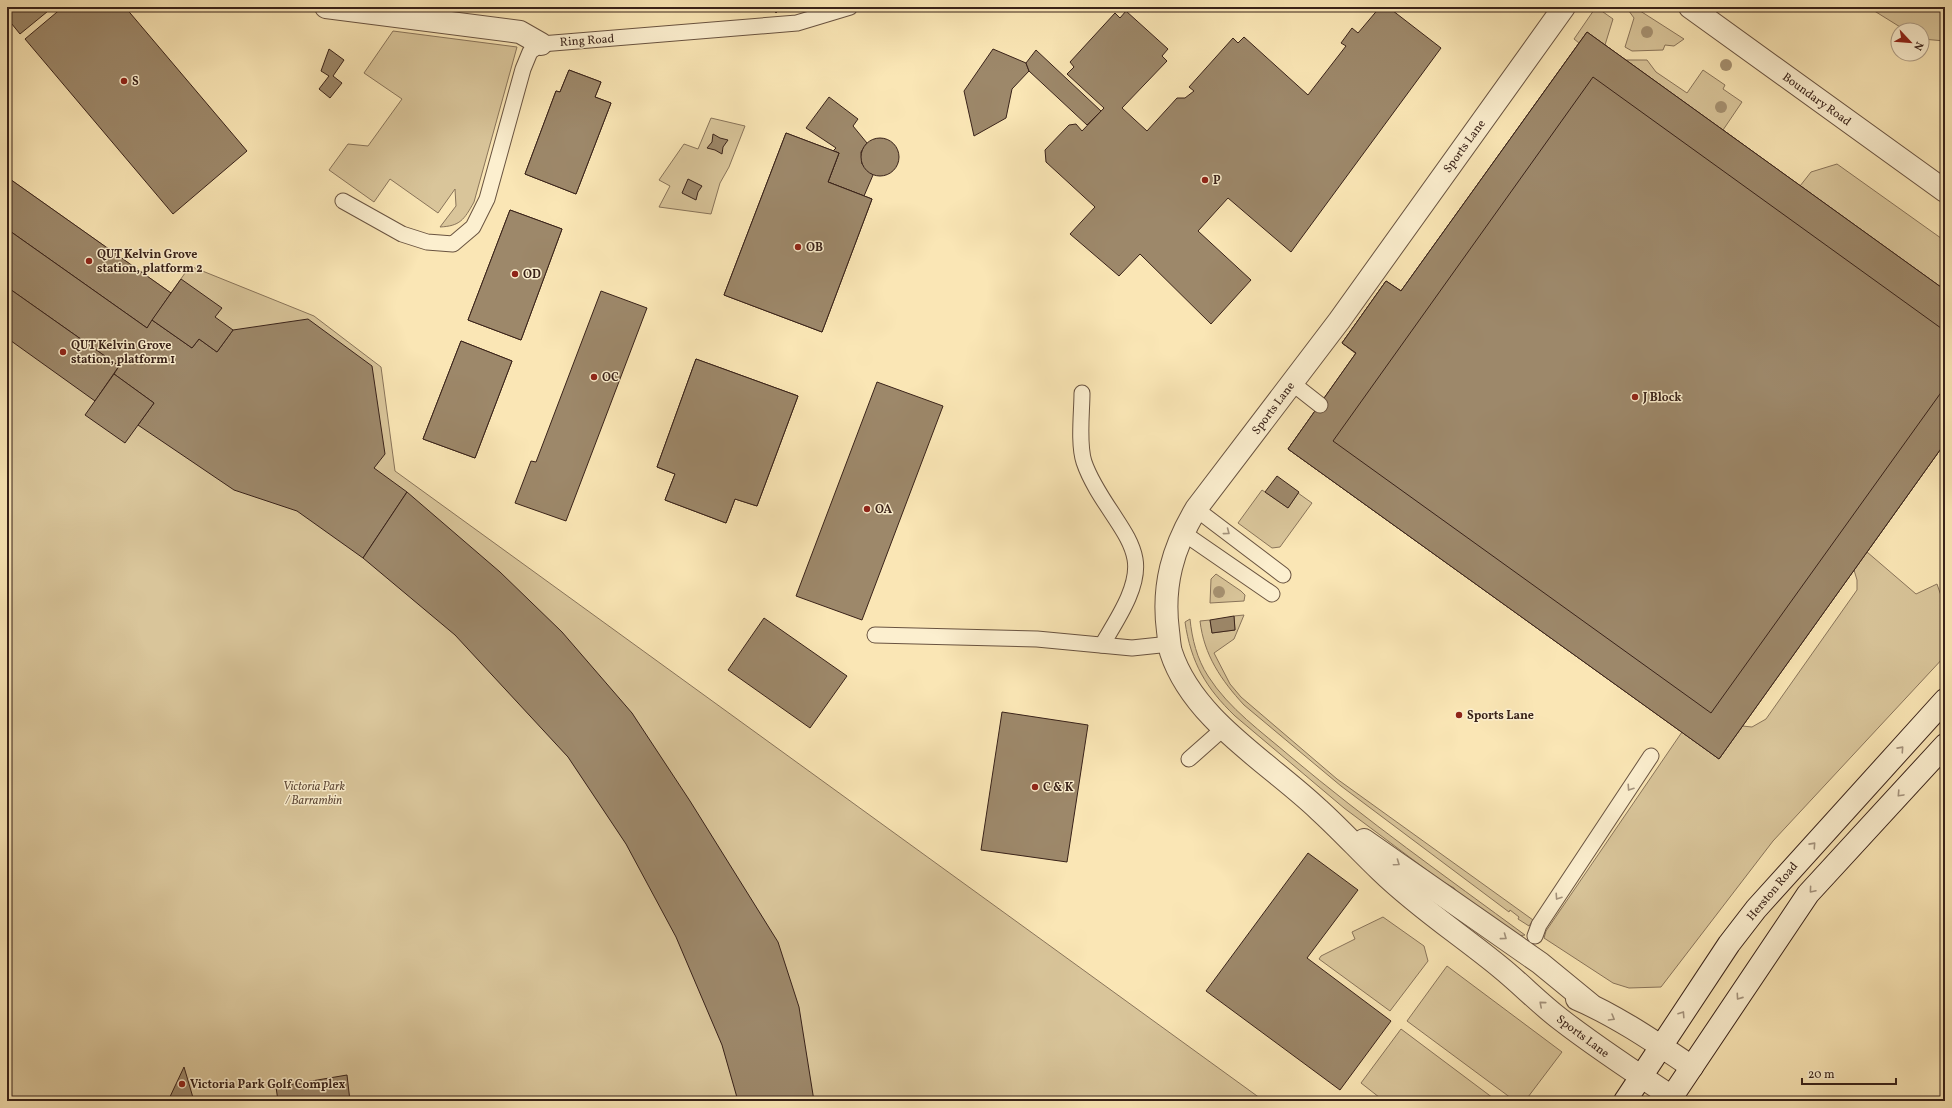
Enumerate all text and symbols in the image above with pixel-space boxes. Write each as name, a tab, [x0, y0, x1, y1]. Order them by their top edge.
north arrow	[1890, 22, 1930, 62]
street label: Ring Road	[559, 31, 615, 51]
text: N	[1909, 39, 1926, 53]
street label: Boundary Road	[1779, 69, 1854, 130]
place label: S	[132, 74, 139, 90]
marker: S	[119, 76, 129, 86]
street label: Sports Lane	[1440, 116, 1490, 176]
place label: P	[1213, 173, 1221, 189]
marker: P	[1200, 175, 1210, 185]
place label: OB	[806, 240, 823, 256]
marker: OB	[793, 242, 803, 252]
place label: QUT Kelvin Grove station, platform 2	[97, 247, 202, 277]
marker: QUT Kelvin Grove station, platform 2	[84, 256, 94, 266]
place label: OD	[523, 267, 541, 283]
marker: OD	[510, 269, 520, 279]
place label: QUT Kelvin Grove station, platform 1	[71, 338, 175, 368]
marker: QUT Kelvin Grove station, platform 1	[58, 347, 68, 357]
place label: OC	[602, 370, 619, 386]
marker: OC	[589, 372, 599, 382]
street label: Sports Lane	[1249, 379, 1299, 438]
place label: J Block	[1642, 390, 1682, 406]
marker: J Block	[1630, 392, 1640, 402]
place label: OA	[875, 502, 893, 518]
marker: OA	[862, 504, 872, 514]
one-way arrow	[1223, 528, 1230, 535]
place label: Sports Lane	[1467, 708, 1534, 724]
marker: Sports Lane	[1454, 710, 1464, 720]
one-way arrow	[1896, 746, 1903, 754]
park label: Victoria Park / Barrambin	[283, 779, 345, 809]
place label: C & K	[1043, 780, 1074, 796]
marker: C & K	[1030, 782, 1040, 792]
one-way arrow	[1627, 784, 1635, 791]
one-way arrow	[1897, 789, 1904, 797]
one-way arrow	[1808, 842, 1815, 849]
one-way arrow	[1393, 858, 1400, 866]
street label: Herston Road	[1743, 859, 1802, 924]
one-way arrow	[1809, 885, 1816, 893]
one-way arrow	[1556, 892, 1563, 899]
one-way arrow	[1500, 932, 1507, 940]
one-way arrow	[1737, 993, 1744, 1000]
one-way arrow	[1539, 1001, 1547, 1008]
one-way arrow	[1677, 1011, 1685, 1018]
street label: Sports Lane	[1553, 1012, 1612, 1062]
one-way arrow	[1608, 1013, 1615, 1020]
scale bar	[1802, 1060, 1896, 1086]
text: 20 m	[1808, 1067, 1835, 1083]
place label: Victoria Park Golf Complex	[190, 1077, 346, 1093]
marker: Victoria Park Golf Complex	[177, 1079, 187, 1089]

